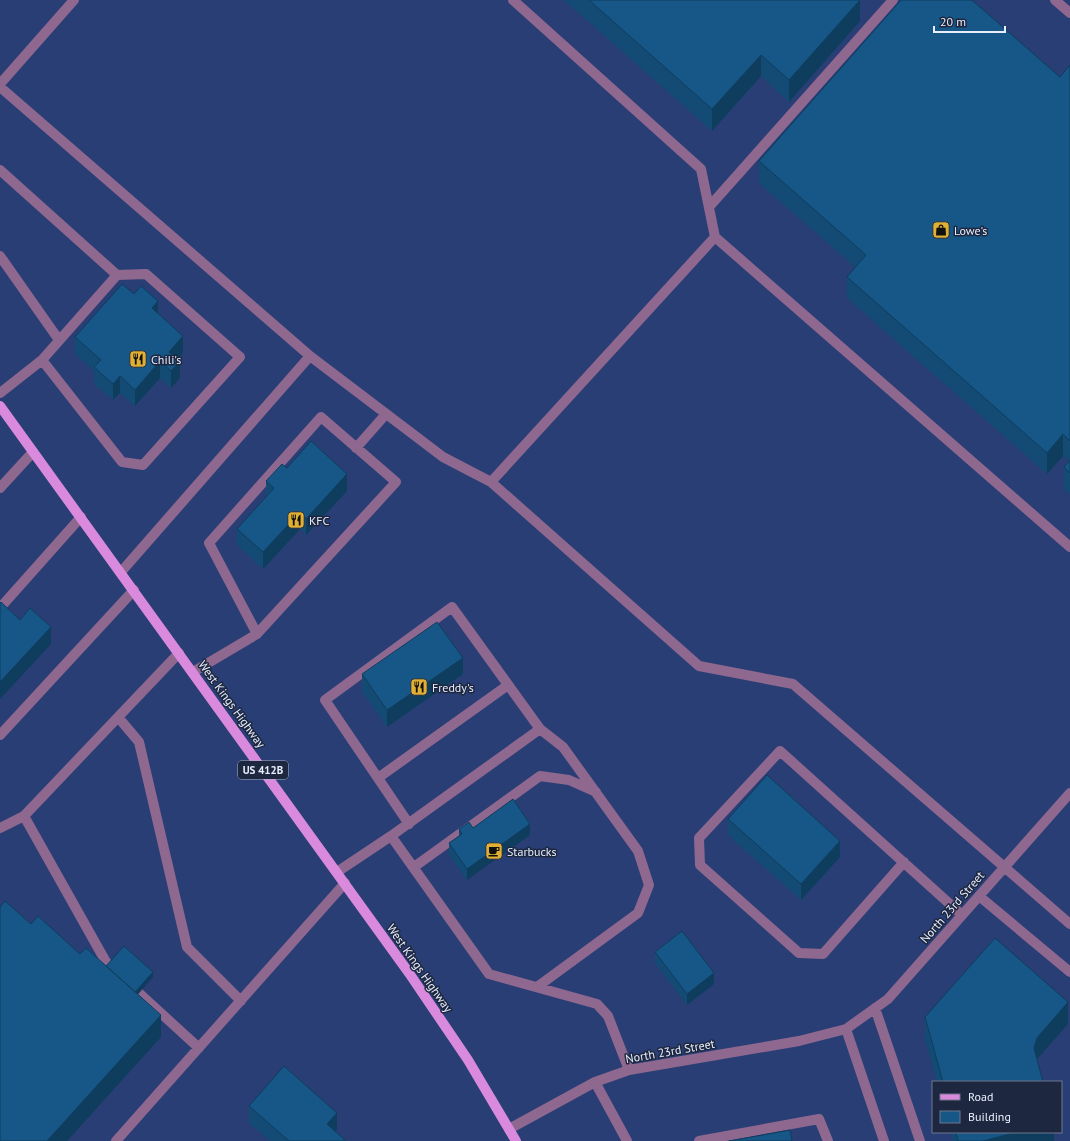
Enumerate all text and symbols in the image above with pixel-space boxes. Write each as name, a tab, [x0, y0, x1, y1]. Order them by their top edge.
scale bar	[934, 8, 1005, 34]
text: 20 m	[940, 14, 966, 29]
shop icon: Lowe's	[931, 220, 951, 240]
place label: Lowe's	[954, 223, 987, 238]
restaurant icon: Chili's	[128, 349, 148, 369]
place label: Chili's	[151, 352, 181, 367]
restaurant icon: KFC	[286, 510, 306, 530]
place label: KFC	[309, 513, 330, 528]
street label: West Kings Highway	[195, 657, 269, 751]
restaurant icon: Freddy's	[409, 677, 429, 697]
place label: Freddy's	[432, 680, 474, 695]
road number: US 412B	[238, 761, 288, 779]
cafe icon: Starbucks	[484, 841, 504, 861]
place label: Starbucks	[507, 844, 557, 859]
street label: North 23rd Street	[917, 868, 987, 946]
street label: West Kings Highway	[384, 921, 456, 1015]
street label: North 23rd Street	[624, 1036, 716, 1066]
legend	[932, 1081, 1062, 1133]
text: Road	[968, 1089, 993, 1104]
text: Building	[968, 1109, 1011, 1124]

